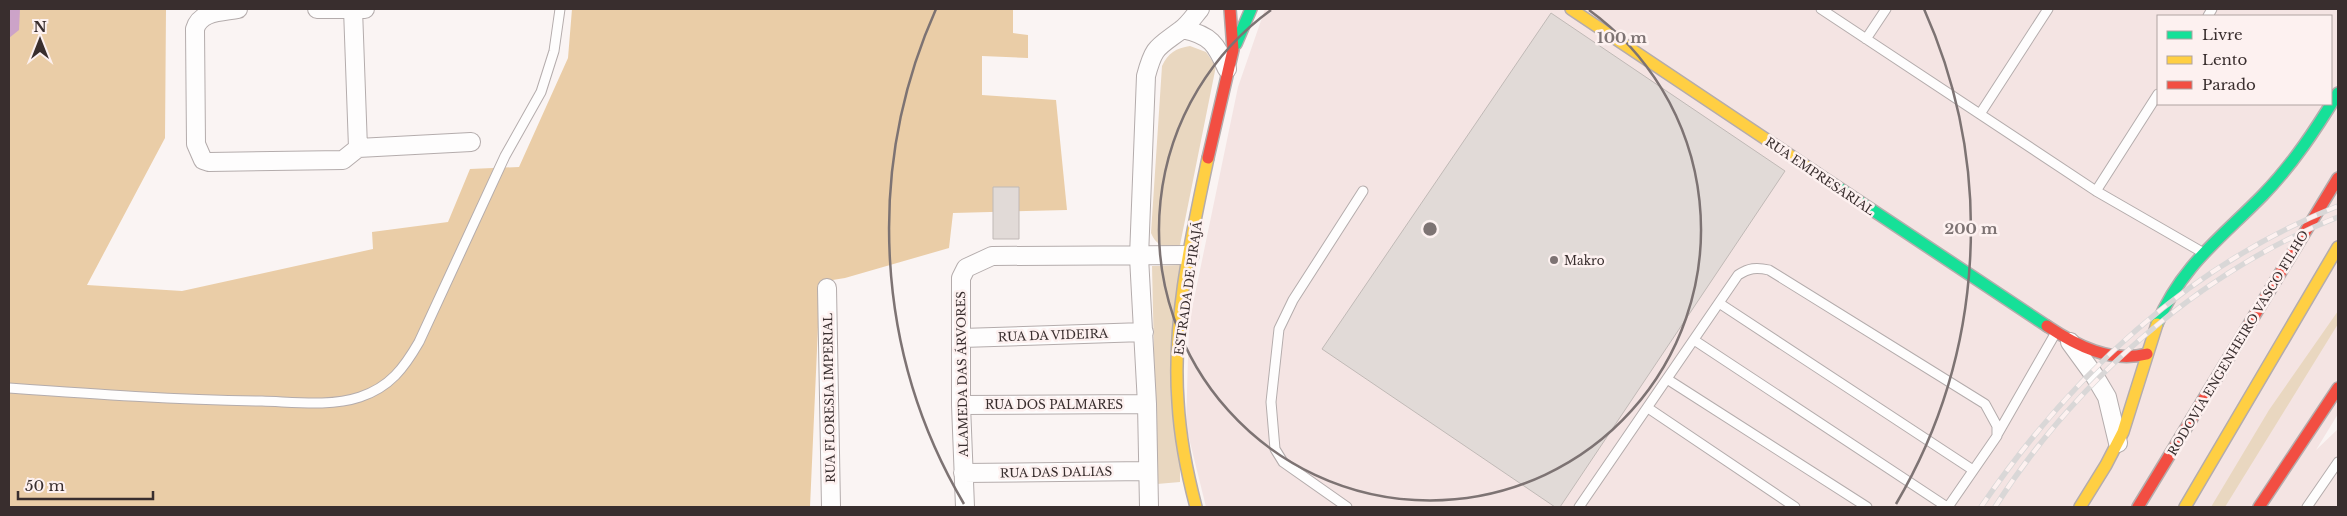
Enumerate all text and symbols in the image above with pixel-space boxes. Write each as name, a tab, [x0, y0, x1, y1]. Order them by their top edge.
north arrow	[15, 15, 65, 65]
legend	[2157, 15, 2332, 105]
text: N	[33, 18, 47, 36]
text: Livre	[2202, 25, 2243, 44]
text: 100 m	[1597, 28, 1647, 47]
text: Lento	[2202, 50, 2248, 69]
text: Parado	[2202, 75, 2256, 94]
street label: RUA EMPRESARIAL	[1762, 134, 1878, 218]
street label: ESTRADA DE PIRAJÁ	[1170, 219, 1205, 356]
text: 200 m	[1945, 219, 1998, 238]
centre of rings	[1421, 220, 1439, 238]
street label: RODOVIA ENGENHEIRO VASCO FILHO	[2165, 228, 2311, 458]
place label: Makro	[1564, 253, 1605, 268]
marker: Makro	[1548, 254, 1560, 266]
street label: ALAMEDA DAS ÁRVORES	[952, 291, 971, 458]
street label: RUA FLORESIA IMPERIAL	[820, 313, 838, 483]
street label: RUA DA VIDEIRA	[998, 326, 1109, 344]
street label: RUA DOS PALMARES	[985, 397, 1123, 412]
street label: RUA DAS DALIAS	[1000, 464, 1112, 480]
scale bar	[18, 468, 152, 500]
text: 50 m	[25, 476, 65, 495]

